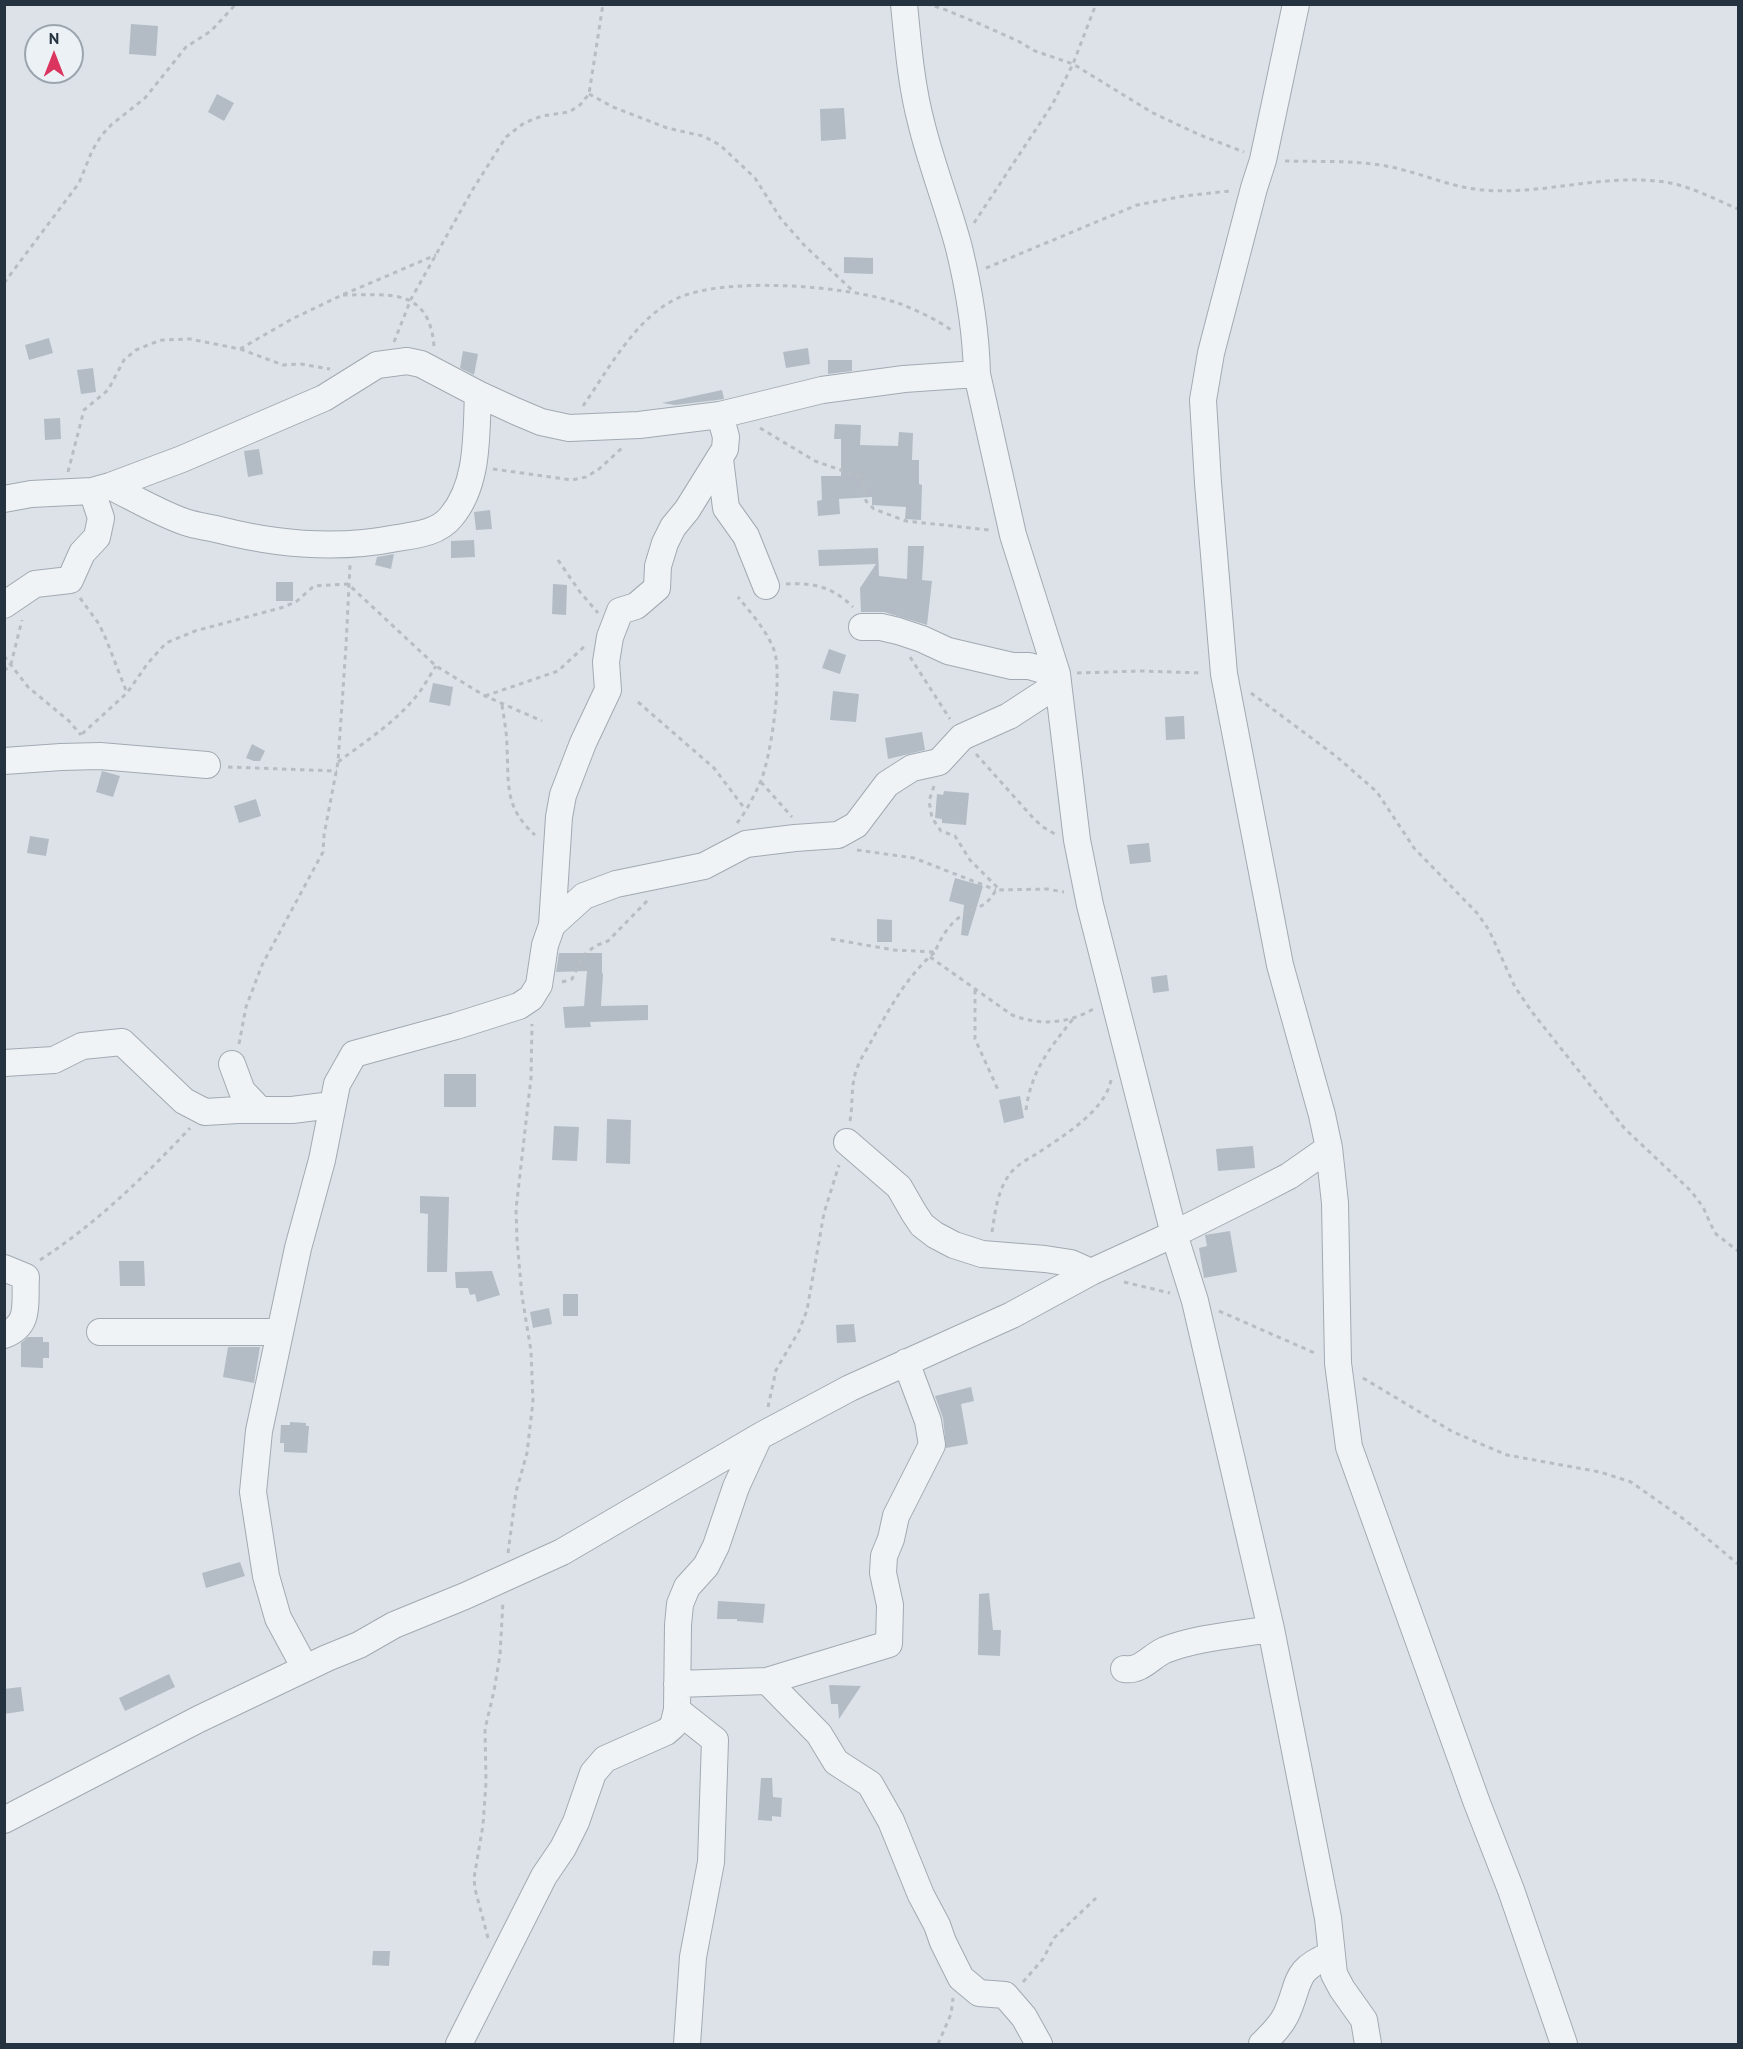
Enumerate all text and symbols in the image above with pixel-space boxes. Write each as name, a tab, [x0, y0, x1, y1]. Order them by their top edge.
north arrow	[24, 24, 84, 84]
text: N	[49, 28, 59, 48]

